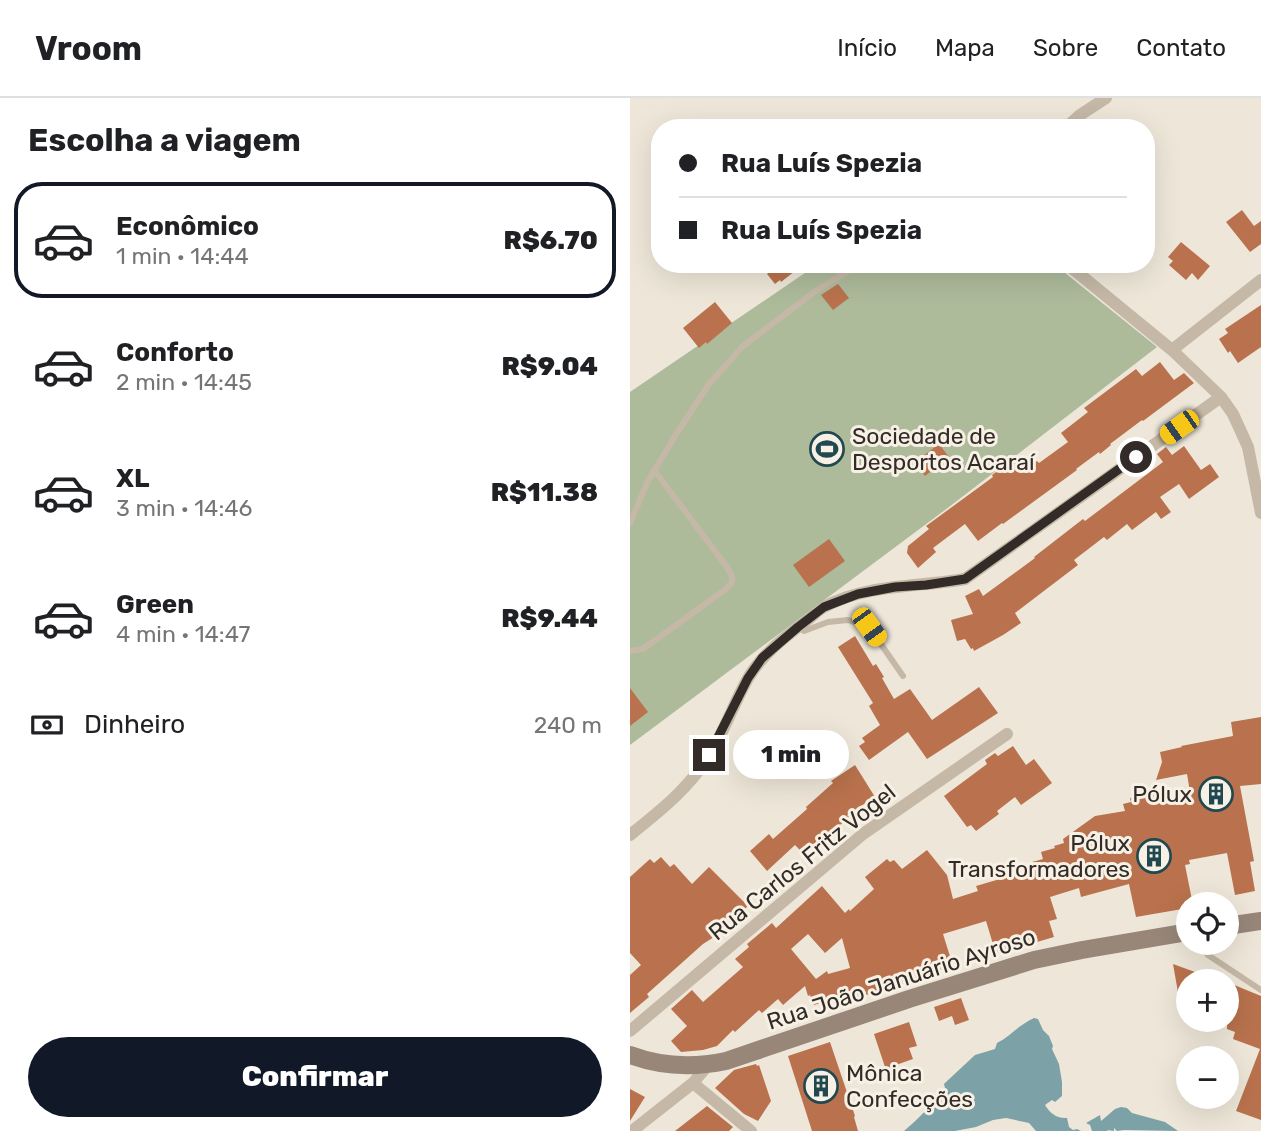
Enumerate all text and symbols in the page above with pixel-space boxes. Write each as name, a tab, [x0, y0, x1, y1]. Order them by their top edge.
text: Vroom	[35, 29, 142, 68]
text: Início	[837, 34, 897, 62]
text: Mapa	[935, 34, 995, 62]
text: Sobre	[1033, 34, 1098, 62]
text: Contato	[1136, 34, 1226, 62]
text: Escolha a viagem	[28, 121, 301, 159]
text: Rua Luís Spezia	[721, 148, 922, 179]
icon: car	[32, 209, 95, 272]
text: Econômico	[116, 211, 259, 242]
text: Rua Luís Spezia	[721, 215, 922, 246]
text: R$6.70	[504, 225, 598, 256]
text: 1 min · 14:44	[116, 242, 249, 270]
icon: car	[32, 335, 95, 398]
text: Conforto	[116, 337, 234, 368]
text: R$9.04	[501, 351, 598, 382]
text: 2 min · 14:45	[116, 368, 252, 396]
car	[1156, 406, 1203, 448]
place label: Sociedade de Desportos Acaraí	[852, 422, 1036, 476]
sports icon: Sociedade de Desportos Acaraí	[808, 430, 846, 468]
route start	[1120, 441, 1152, 473]
icon: car	[32, 461, 95, 524]
text: XL	[116, 463, 149, 494]
text: R$11.38	[491, 477, 598, 508]
text: 3 min · 14:46	[116, 494, 252, 522]
icon: car	[32, 587, 95, 650]
text: Green	[116, 589, 194, 620]
text: R$9.44	[501, 603, 598, 634]
car	[849, 604, 890, 650]
text: 4 min · 14:47	[116, 620, 250, 648]
icon: cash	[28, 706, 66, 744]
text: Dinheiro	[84, 709, 185, 740]
text: 240 m	[534, 711, 602, 739]
callout: 1 min	[734, 730, 849, 780]
route end	[693, 739, 725, 771]
text: 1 min	[761, 740, 821, 768]
building icon: Pólux	[1197, 775, 1235, 813]
street label: Rua Carlos Fritz Vogel	[703, 778, 901, 946]
place label: Pólux	[1132, 780, 1192, 808]
place label: Pólux Transformadores	[948, 829, 1130, 883]
building icon: Pólux Transformadores	[1135, 837, 1173, 875]
map controls	[1176, 892, 1239, 1109]
button: locate	[1176, 892, 1239, 955]
street label: Rua João Januário Ayroso	[763, 922, 1039, 1036]
button: +	[1176, 969, 1239, 1032]
button: Confirmar	[28, 1037, 602, 1117]
button: −	[1176, 1046, 1239, 1109]
place label: Mônica Confecções	[846, 1059, 973, 1113]
building icon: Mônica Confecções	[802, 1067, 840, 1105]

